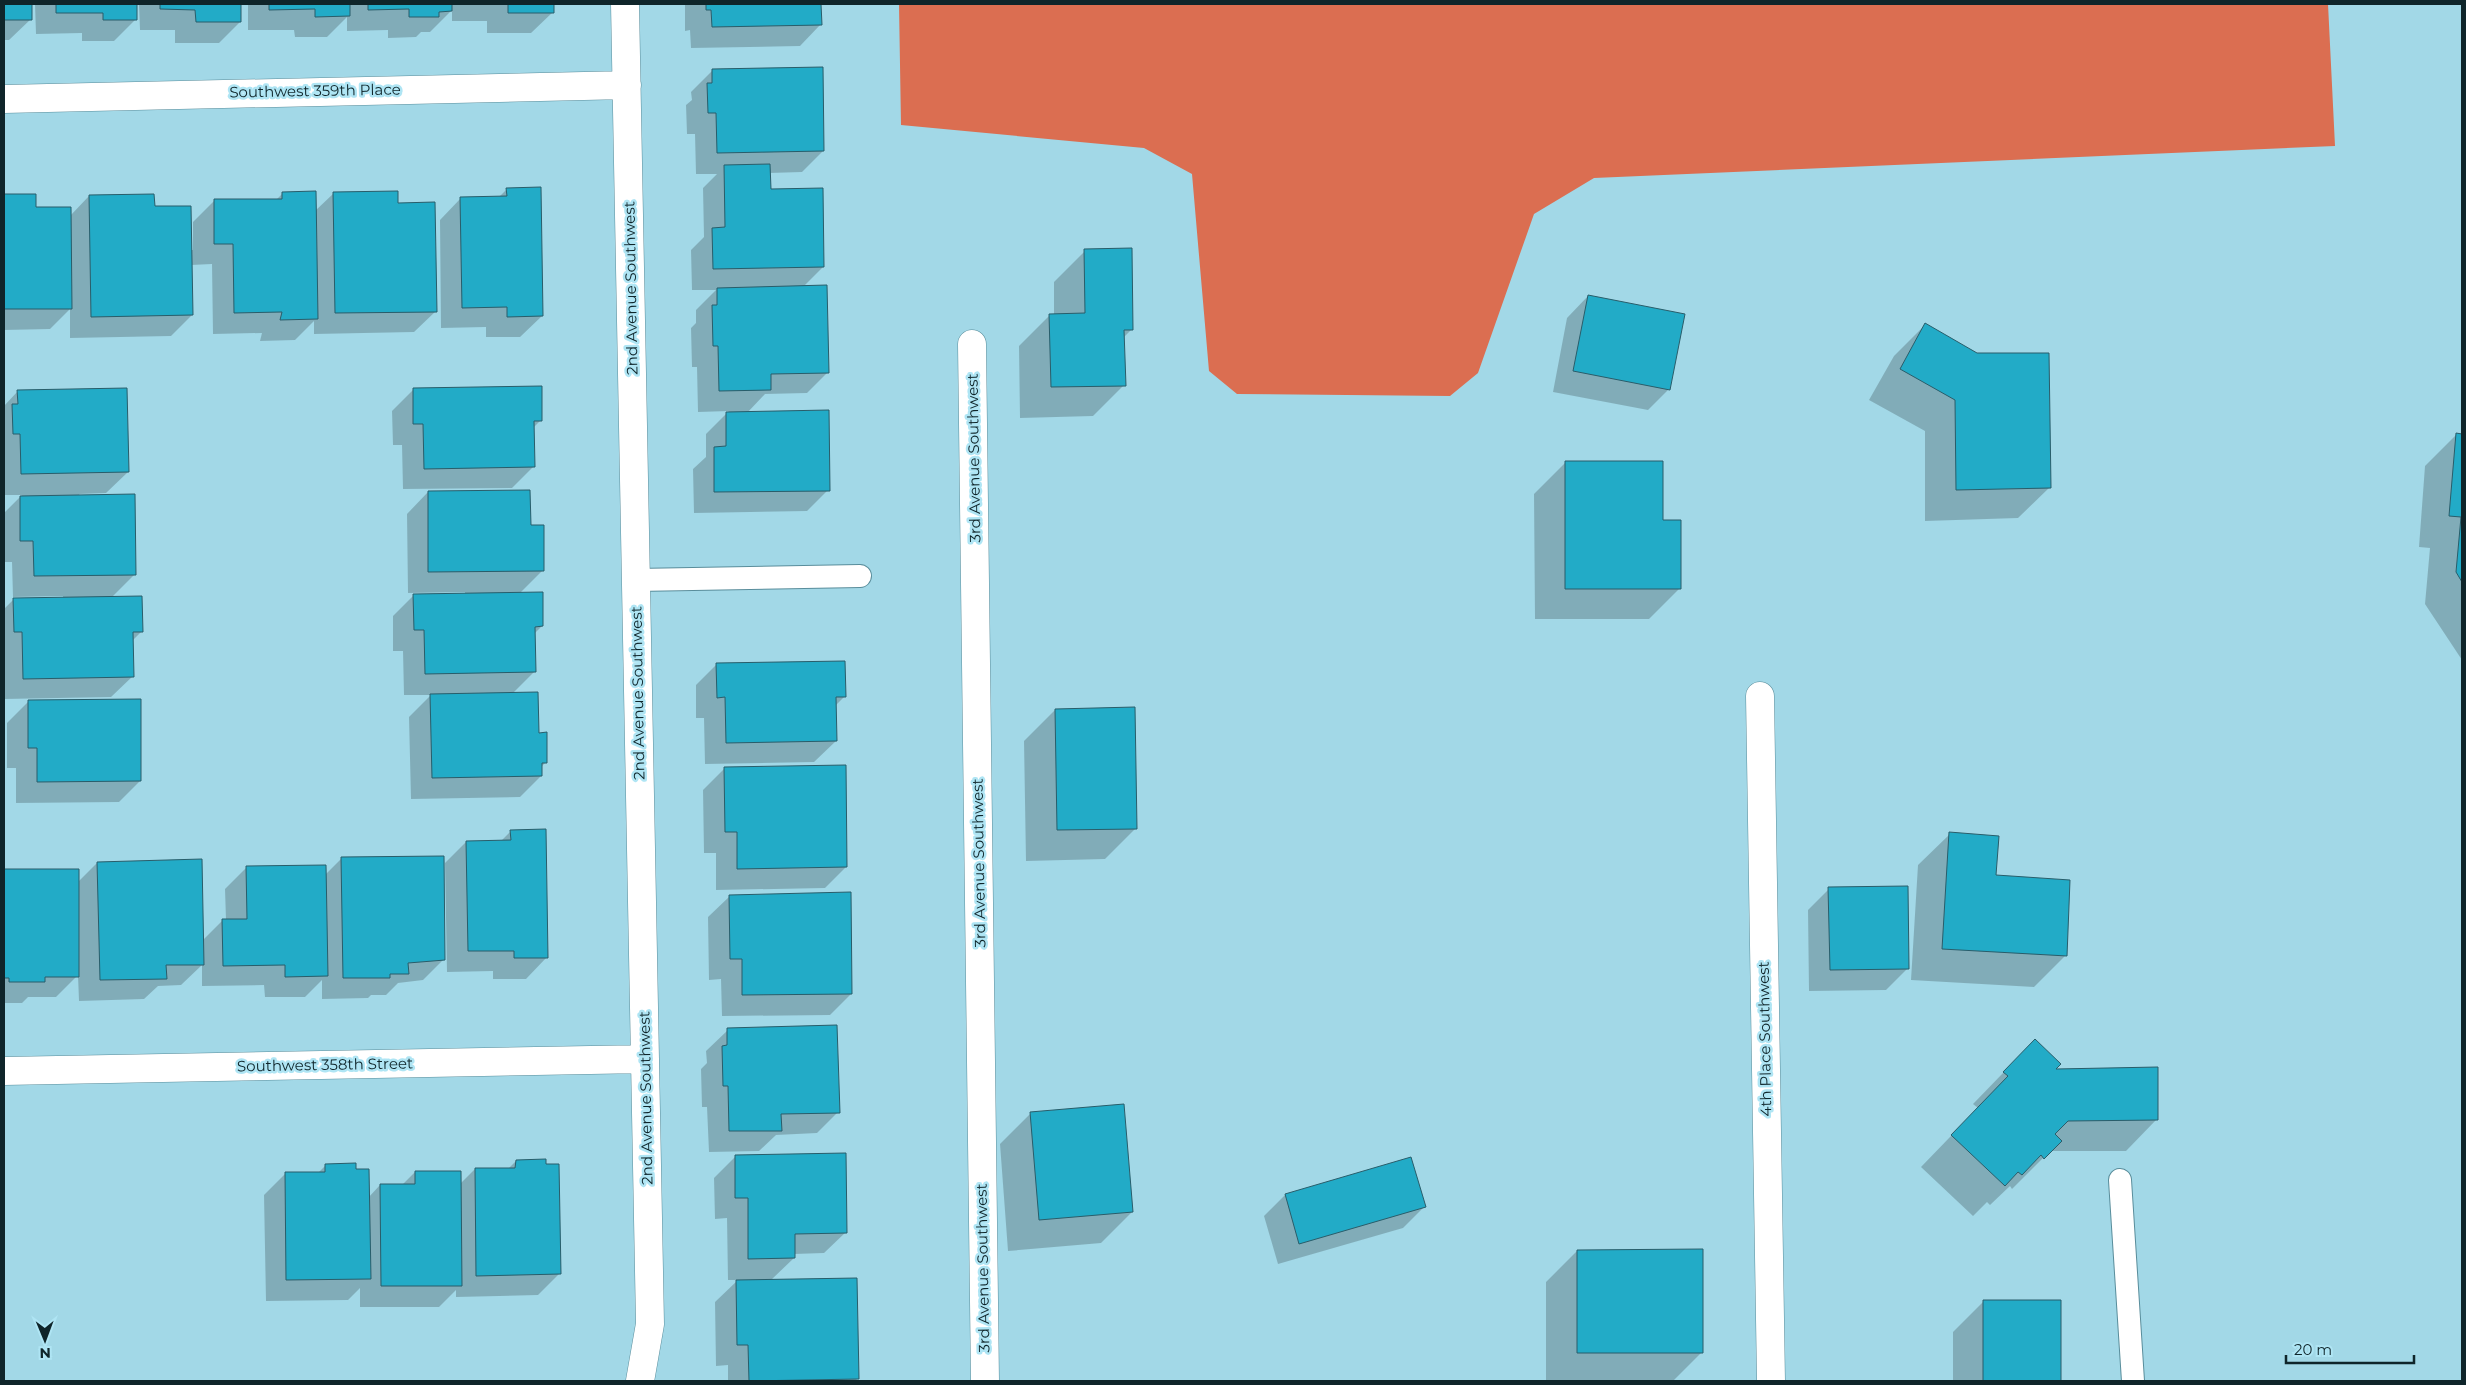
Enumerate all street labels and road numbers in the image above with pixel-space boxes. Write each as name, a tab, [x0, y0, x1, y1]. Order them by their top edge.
street label: Southwest 359th Place	[229, 80, 401, 101]
street label: 2nd Avenue Southwest	[619, 201, 642, 375]
street label: 3rd Avenue Southwest	[963, 373, 984, 543]
street label: 2nd Avenue Southwest	[626, 606, 649, 780]
street label: 3rd Avenue Southwest	[968, 778, 989, 948]
street label: 4th Place Southwest	[1754, 961, 1775, 1117]
street label: 2nd Avenue Southwest	[634, 1011, 657, 1185]
street label: Southwest 358th Street	[237, 1053, 413, 1076]
street label: 3rd Avenue Southwest	[972, 1183, 993, 1353]

